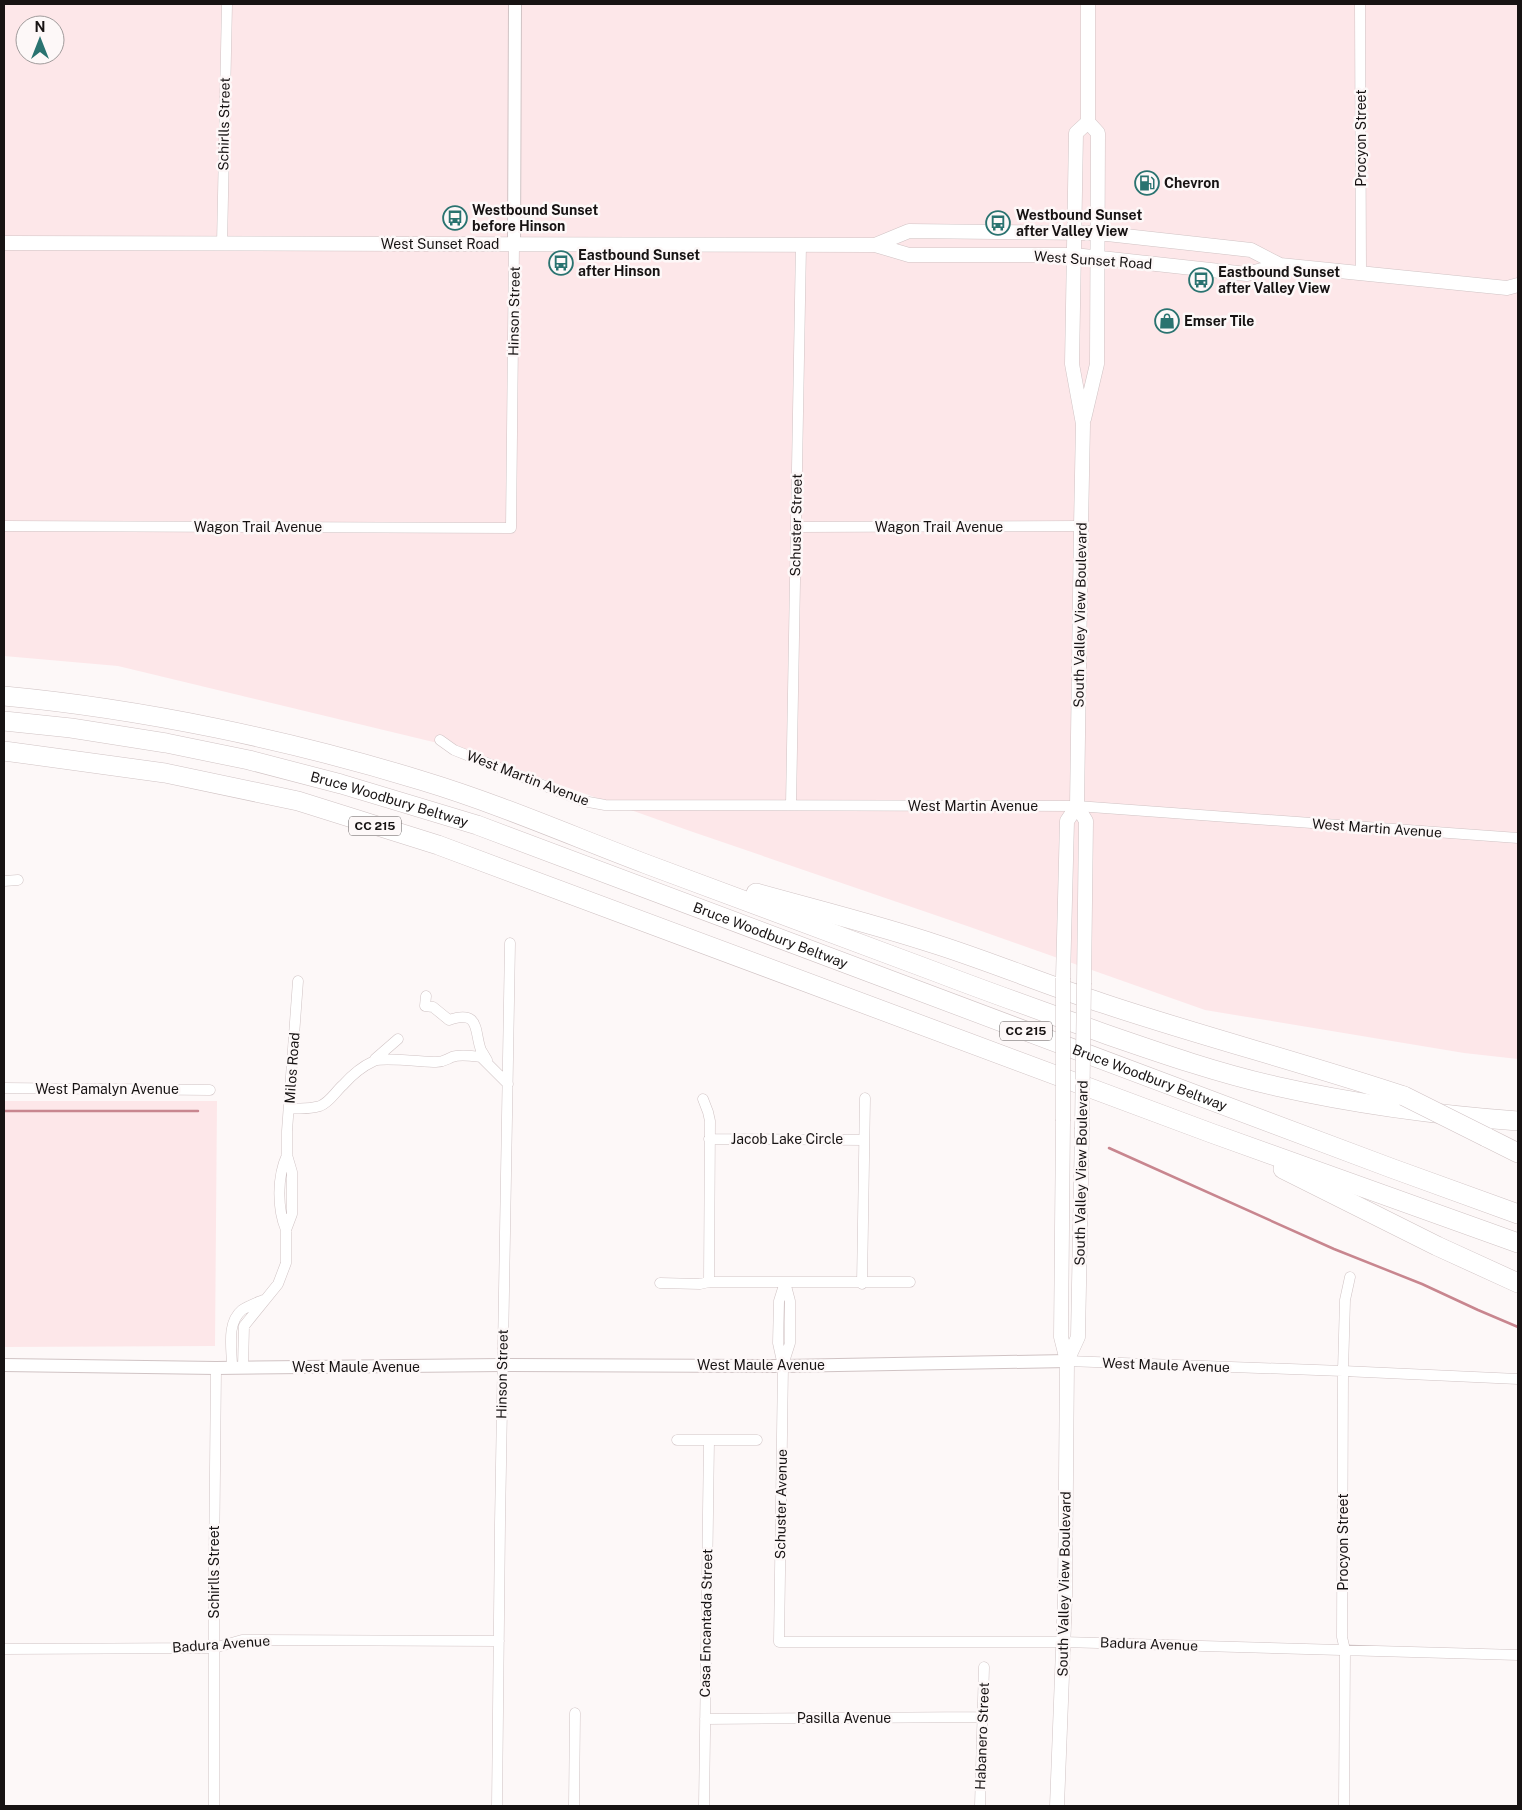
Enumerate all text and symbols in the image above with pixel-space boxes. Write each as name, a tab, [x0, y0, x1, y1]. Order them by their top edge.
north arrow	[15, 15, 65, 65]
text: N	[35, 19, 45, 35]
street label: Schirlls Street	[215, 77, 233, 171]
street label: Procyon Street	[1353, 89, 1369, 187]
fuel station icon: Chevron	[1134, 170, 1160, 196]
place label: Chevron	[1164, 175, 1220, 191]
place label: Westbound Sunset before Hinson	[472, 202, 598, 234]
bus stop icon: Westbound Sunset before Hinson	[442, 205, 468, 231]
place label: Westbound Sunset after Valley View	[1016, 207, 1142, 239]
bus stop icon: Westbound Sunset after Valley View	[985, 210, 1011, 236]
street label: West Sunset Road	[381, 236, 499, 252]
place label: Eastbound Sunset after Hinson	[578, 247, 700, 279]
street label: West Sunset Road	[1033, 248, 1153, 272]
bus stop icon: Eastbound Sunset after Hinson	[548, 250, 574, 276]
place label: Eastbound Sunset after Valley View	[1218, 264, 1340, 296]
street label: Hinson Street	[505, 266, 523, 356]
bus stop icon: Eastbound Sunset after Valley View	[1188, 267, 1214, 293]
shop icon: Emser Tile	[1154, 308, 1180, 334]
place label: Emser Tile	[1184, 313, 1254, 329]
street label: Schuster Street	[787, 473, 805, 577]
street label: Wagon Trail Avenue	[194, 519, 322, 535]
street label: Wagon Trail Avenue	[875, 519, 1003, 535]
street label: South Valley View Boulevard	[1070, 522, 1090, 708]
street label: West Martin Avenue	[464, 747, 592, 809]
street label: Bruce Woodbury Beltway	[309, 768, 471, 830]
street label: West Martin Avenue	[908, 798, 1038, 814]
street label: West Martin Avenue	[1311, 815, 1443, 841]
road number: CC 215	[349, 816, 401, 836]
street label: Bruce Woodbury Beltway	[691, 899, 851, 972]
road number: CC 215	[1000, 1021, 1052, 1040]
street label: Milos Road	[282, 1032, 302, 1104]
street label: Bruce Woodbury Beltway	[1070, 1041, 1230, 1114]
street label: South Valley View Boulevard	[1071, 1080, 1091, 1266]
street label: West Pamalyn Avenue	[35, 1081, 179, 1097]
street label: Jacob Lake Circle	[731, 1131, 843, 1147]
street label: Hinson Street	[493, 1329, 511, 1419]
street label: West Maule Avenue	[1102, 1355, 1230, 1375]
street label: West Maule Avenue	[697, 1357, 825, 1373]
street label: West Maule Avenue	[292, 1359, 420, 1375]
street label: Schuster Avenue	[772, 1449, 790, 1559]
street label: South Valley View Boulevard	[1054, 1491, 1074, 1677]
street label: Procyon Street	[1335, 1493, 1351, 1591]
street label: Schirlls Street	[206, 1525, 222, 1619]
street label: Casa Encantada Street	[697, 1549, 715, 1697]
street label: Badura Avenue	[171, 1633, 271, 1655]
street label: Badura Avenue	[1100, 1634, 1198, 1654]
street label: Habanero Street	[972, 1682, 992, 1790]
street label: Pasilla Avenue	[797, 1710, 891, 1726]

